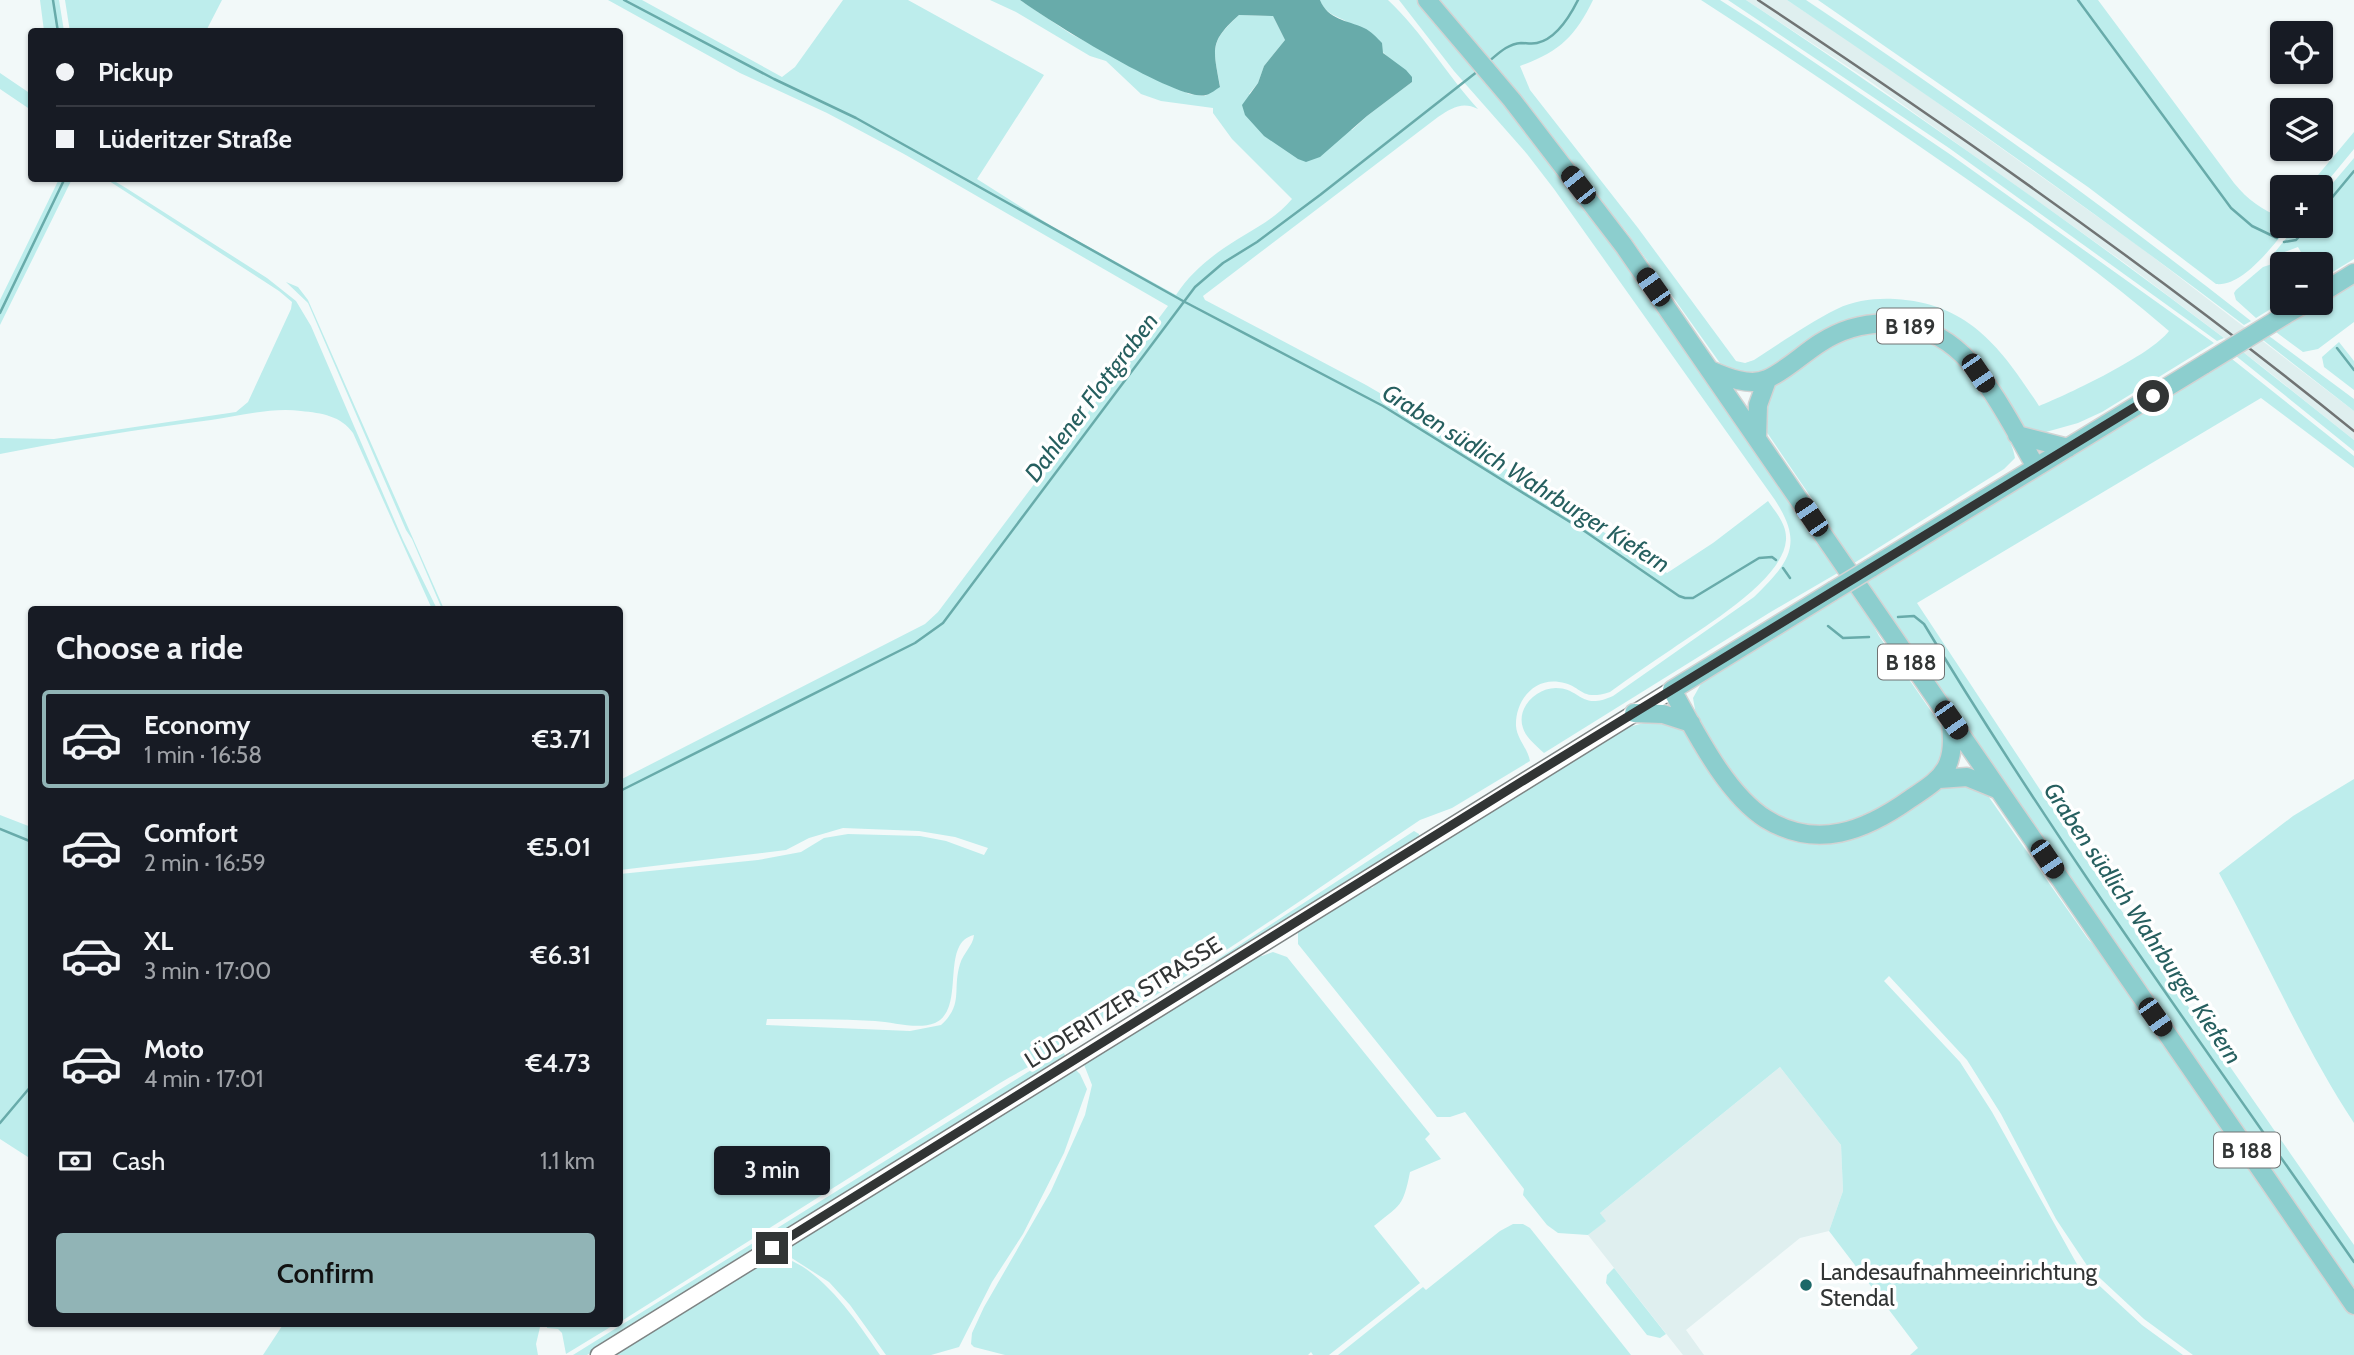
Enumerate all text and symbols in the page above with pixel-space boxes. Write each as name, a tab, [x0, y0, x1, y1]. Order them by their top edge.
map controls	[2270, 21, 2333, 315]
button: locate	[2270, 21, 2333, 84]
text: Pickup	[98, 56, 173, 88]
button: layers	[2270, 98, 2333, 161]
text: Lüderitzer Straße	[98, 123, 292, 155]
car	[1557, 162, 1600, 208]
button: +	[2270, 175, 2333, 238]
button: −	[2270, 252, 2333, 315]
car	[1633, 264, 1674, 310]
water label: Dahlener Flottgraben	[1018, 307, 1164, 487]
road number: B 189	[1877, 308, 1943, 344]
car	[1958, 350, 1999, 396]
water label: Graben südlich Wahrburger Kiefern	[1377, 377, 1675, 579]
route start	[2137, 380, 2169, 412]
car	[1791, 494, 1832, 540]
text: Choose a ride	[56, 628, 243, 667]
road number: B 188	[1878, 644, 1944, 680]
car	[1931, 697, 1972, 743]
icon: car	[60, 708, 123, 771]
text: Economy	[144, 709, 250, 741]
text: €3.71	[532, 723, 591, 755]
text: 1 min · 16:58	[144, 741, 262, 769]
water label: Graben südlich Wahrburger Kiefern	[2038, 777, 2248, 1069]
icon: car	[60, 816, 123, 879]
text: Comfort	[144, 817, 238, 849]
text: €5.01	[527, 831, 591, 863]
car	[2027, 836, 2068, 882]
text: 2 min · 16:59	[144, 849, 266, 877]
icon: car	[60, 924, 123, 987]
text: XL	[144, 925, 173, 957]
street label: LÜDERITZER STRASSE	[1019, 930, 1227, 1074]
text: €6.31	[531, 939, 591, 971]
text: 3 min · 17:00	[144, 957, 271, 985]
car	[2135, 994, 2176, 1040]
icon: car	[60, 1032, 123, 1095]
text: Moto	[144, 1033, 204, 1065]
text: €4.73	[526, 1047, 591, 1079]
text: 4 min · 17:01	[144, 1065, 264, 1093]
road number: B 188	[2214, 1132, 2280, 1168]
icon: cash	[56, 1142, 94, 1180]
text: Cash	[112, 1145, 165, 1177]
callout: 3 min	[714, 1146, 830, 1196]
text: 1.1 km	[540, 1147, 595, 1175]
text: 3 min	[744, 1156, 800, 1184]
route end	[756, 1232, 788, 1264]
button: Confirm	[56, 1233, 595, 1313]
place label: Landesaufnahmeeinrichtung Stendal	[1820, 1258, 2098, 1312]
marker: Landesaufnahmeeinrichtung Stendal	[1798, 1277, 1814, 1293]

